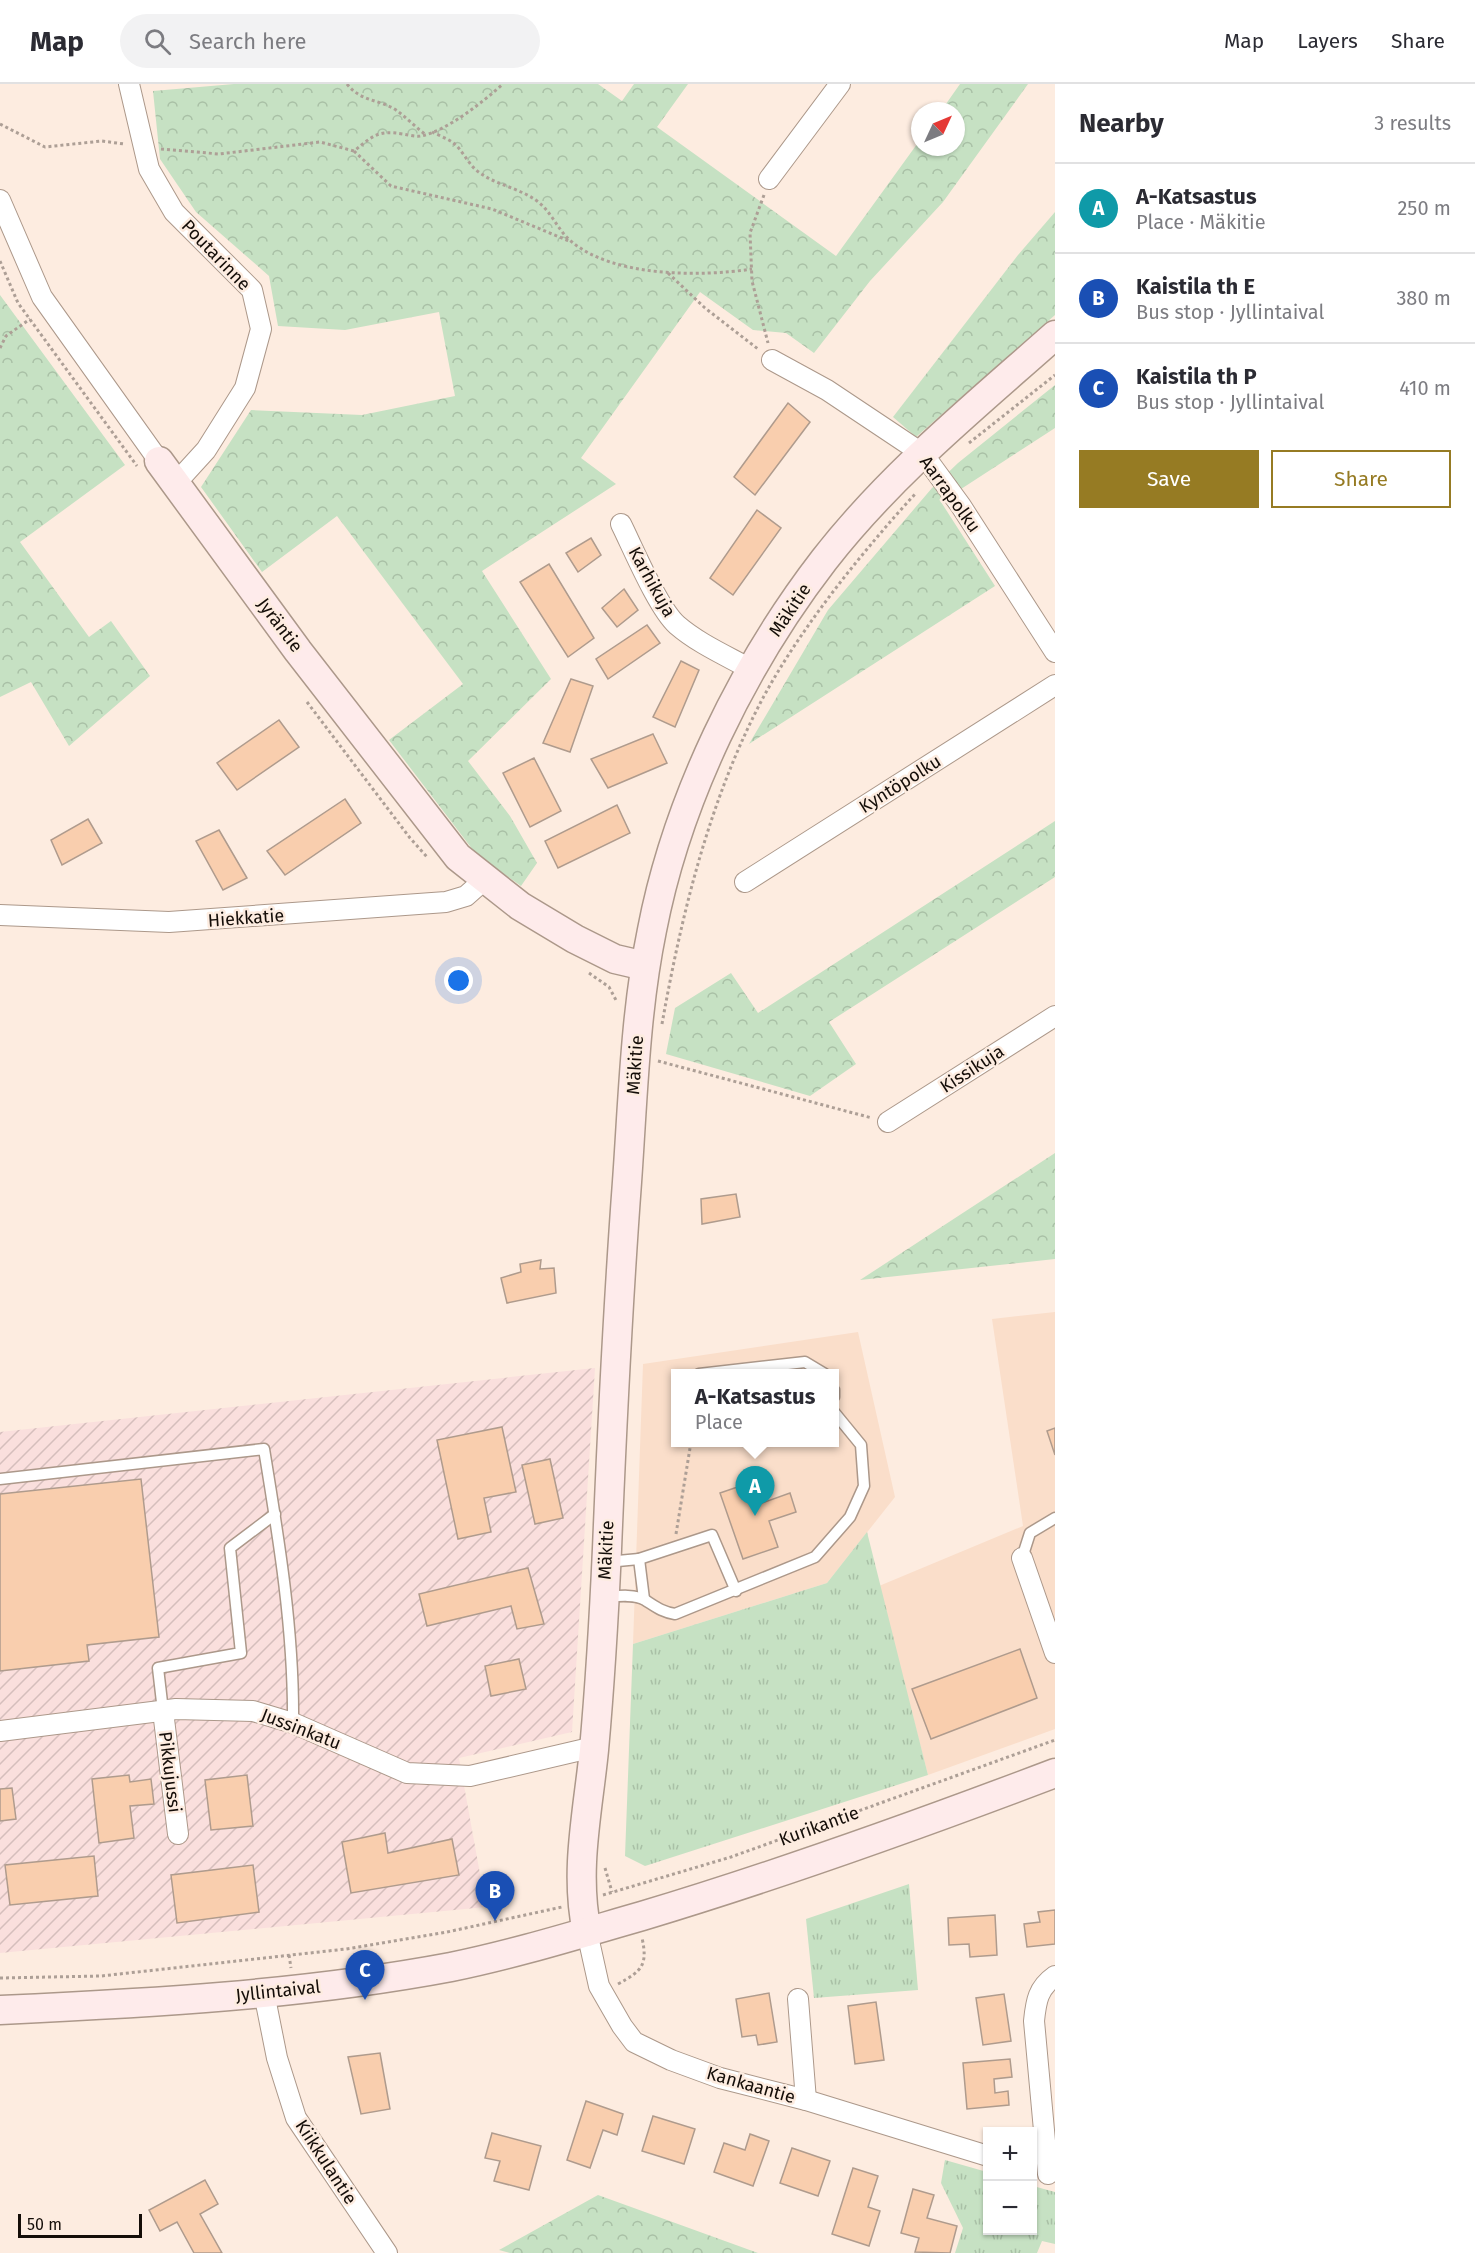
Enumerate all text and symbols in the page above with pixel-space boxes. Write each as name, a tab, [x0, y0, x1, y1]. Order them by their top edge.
search box	[120, 14, 540, 68]
text: Map	[30, 25, 84, 58]
icon: search	[141, 25, 174, 58]
text: Search here	[189, 28, 307, 55]
text: Map	[1224, 28, 1264, 54]
text: Layers	[1297, 28, 1358, 54]
text: Share	[1391, 28, 1445, 54]
north arrow	[911, 102, 965, 156]
text: Nearby	[1079, 108, 1164, 139]
text: 3 results	[1374, 111, 1451, 135]
text: A-Katsastus	[1136, 183, 1257, 210]
text: A	[1093, 196, 1104, 220]
text: 250 m	[1397, 196, 1451, 220]
text: Place · Mäkitie	[1136, 210, 1266, 234]
street label: Poutarinne	[177, 215, 255, 295]
text: Kaistila th E	[1136, 273, 1255, 300]
text: B	[1092, 286, 1105, 310]
text: 380 m	[1396, 286, 1451, 310]
text: Bus stop · Jyllintaival	[1136, 300, 1324, 324]
text: Kaistila th P	[1136, 363, 1257, 390]
text: C	[1093, 376, 1104, 400]
text: 410 m	[1399, 376, 1451, 400]
text: Bus stop · Jyllintaival	[1136, 390, 1324, 414]
button: Save	[1079, 450, 1259, 508]
button: Share	[1271, 450, 1451, 508]
street label: Aarrapolku	[915, 451, 985, 537]
street label: Karhikuja	[624, 543, 680, 621]
street label: Mäkitie	[764, 579, 816, 641]
street label: Jyräntie	[252, 593, 308, 657]
street label: Kyntöpolku	[855, 750, 945, 818]
street label: Hiekkatie	[207, 904, 285, 932]
your location	[444, 966, 473, 995]
street label: Mäkitie	[622, 1035, 648, 1095]
street label: Kissikuja	[936, 1040, 1008, 1098]
popup	[671, 1369, 839, 1447]
text: A-Katsastus	[695, 1383, 815, 1410]
text: Place	[695, 1410, 743, 1434]
pin: A	[736, 1466, 774, 1516]
street label: Mäkitie	[593, 1520, 619, 1580]
street label: Jussinkatu	[258, 1704, 344, 1754]
street label: Pikkujussi	[154, 1730, 186, 1814]
street label: Kurikantie	[776, 1801, 862, 1851]
pin: B	[476, 1872, 514, 1921]
pin: C	[346, 1950, 385, 2000]
street label: Jyllintaival	[234, 1976, 322, 2006]
street label: Kankaantie	[704, 2062, 798, 2108]
street label: Kiikkulantie	[291, 2116, 361, 2208]
map controls	[983, 2127, 1037, 2235]
button: +	[983, 2127, 1037, 2181]
button: −	[983, 2181, 1037, 2235]
scale bar	[18, 2211, 142, 2238]
text: 50 m	[27, 2215, 62, 2234]

